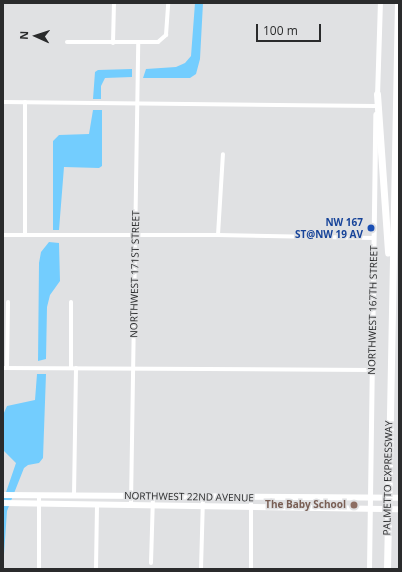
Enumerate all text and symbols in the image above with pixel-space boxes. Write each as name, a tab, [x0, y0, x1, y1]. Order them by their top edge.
north arrow	[16, 16, 56, 56]
scale bar	[258, 16, 323, 42]
text: 100 m	[263, 22, 298, 39]
text: N	[16, 30, 31, 40]
street label: NORTHWEST 171ST STREET	[128, 210, 142, 338]
place label: NW 167 ST@NW 19 AV	[295, 216, 363, 240]
marker: NW 167 ST@NW 19 AV	[366, 223, 376, 233]
street label: NORTHWEST 167TH STREET	[366, 245, 380, 375]
street label: PALMETTO EXPRESSWAY	[381, 421, 395, 535]
street label: NORTHWEST 22ND AVENUE	[124, 490, 254, 504]
place label: The Baby School	[265, 499, 346, 511]
marker: The Baby School	[349, 500, 359, 510]

